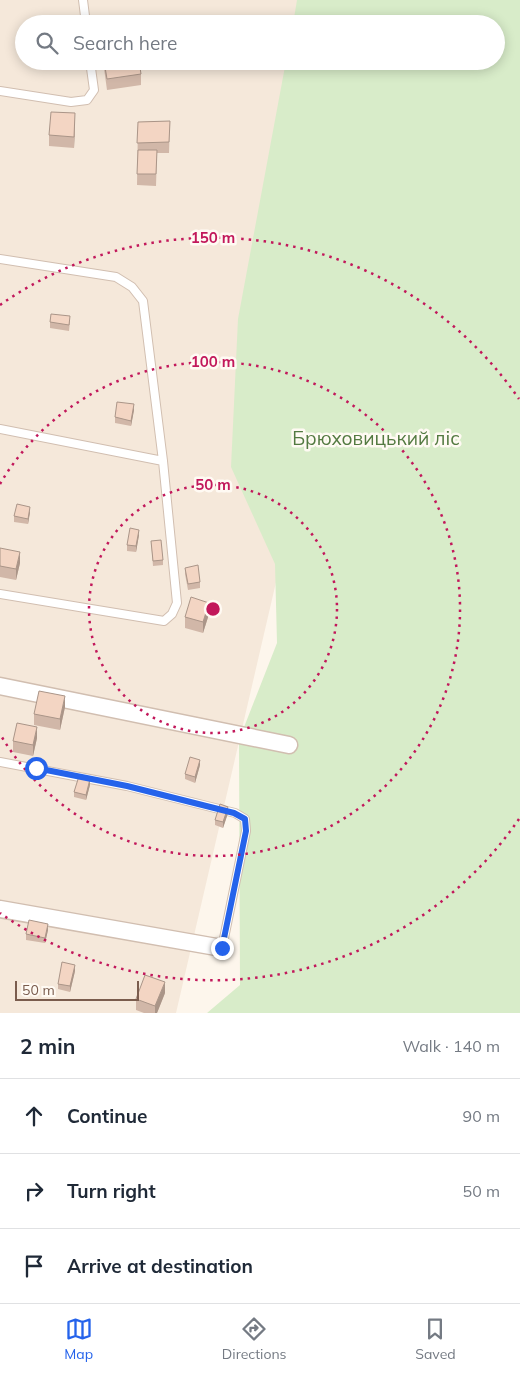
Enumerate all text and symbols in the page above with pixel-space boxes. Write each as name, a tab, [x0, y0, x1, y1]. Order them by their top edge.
search box	[15, 15, 505, 70]
icon: search	[33, 29, 61, 57]
text: Search here	[73, 31, 177, 55]
text: 150 m	[191, 228, 235, 247]
text: 100 m	[191, 352, 235, 371]
park label: Брюховицький ліс	[292, 426, 460, 450]
text: 50 m	[195, 475, 231, 494]
centre of rings	[204, 600, 222, 618]
route start	[25, 757, 48, 780]
route end	[211, 937, 234, 960]
scale bar	[15, 978, 139, 1001]
text: 50 m	[22, 981, 55, 999]
text: 2 min	[20, 1033, 75, 1059]
text: Walk · 140 m	[402, 1036, 500, 1056]
icon: ahead	[20, 1102, 48, 1130]
text: Continue	[67, 1104, 147, 1128]
text: 90 m	[463, 1106, 500, 1126]
icon: right	[20, 1177, 48, 1205]
text: Turn right	[67, 1179, 156, 1203]
text: 50 m	[463, 1181, 500, 1201]
icon: arrive	[20, 1252, 48, 1280]
text: Arrive at destination	[67, 1254, 253, 1278]
tab: Map	[64, 1315, 93, 1363]
tab: Directions	[222, 1315, 287, 1363]
tab: Saved	[415, 1315, 456, 1363]

